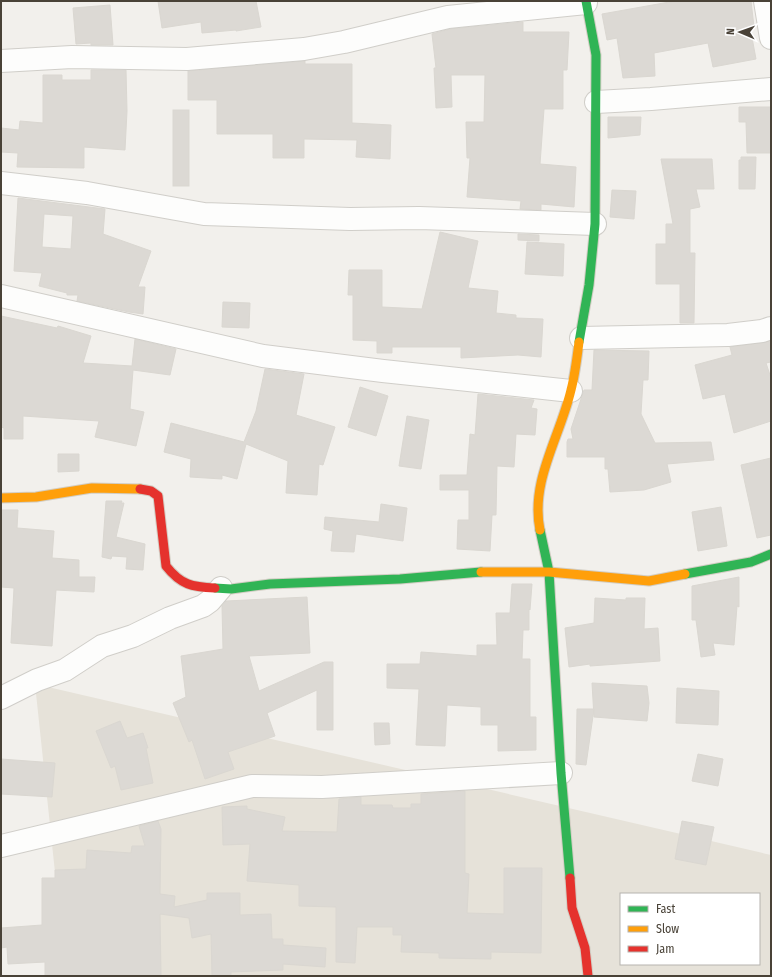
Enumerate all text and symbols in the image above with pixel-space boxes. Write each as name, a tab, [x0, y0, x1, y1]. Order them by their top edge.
north arrow	[720, 12, 760, 52]
text: N	[724, 28, 737, 35]
legend	[620, 893, 760, 965]
text: Fast	[656, 902, 675, 916]
text: Slow	[656, 922, 679, 936]
text: Jam	[656, 942, 674, 956]

